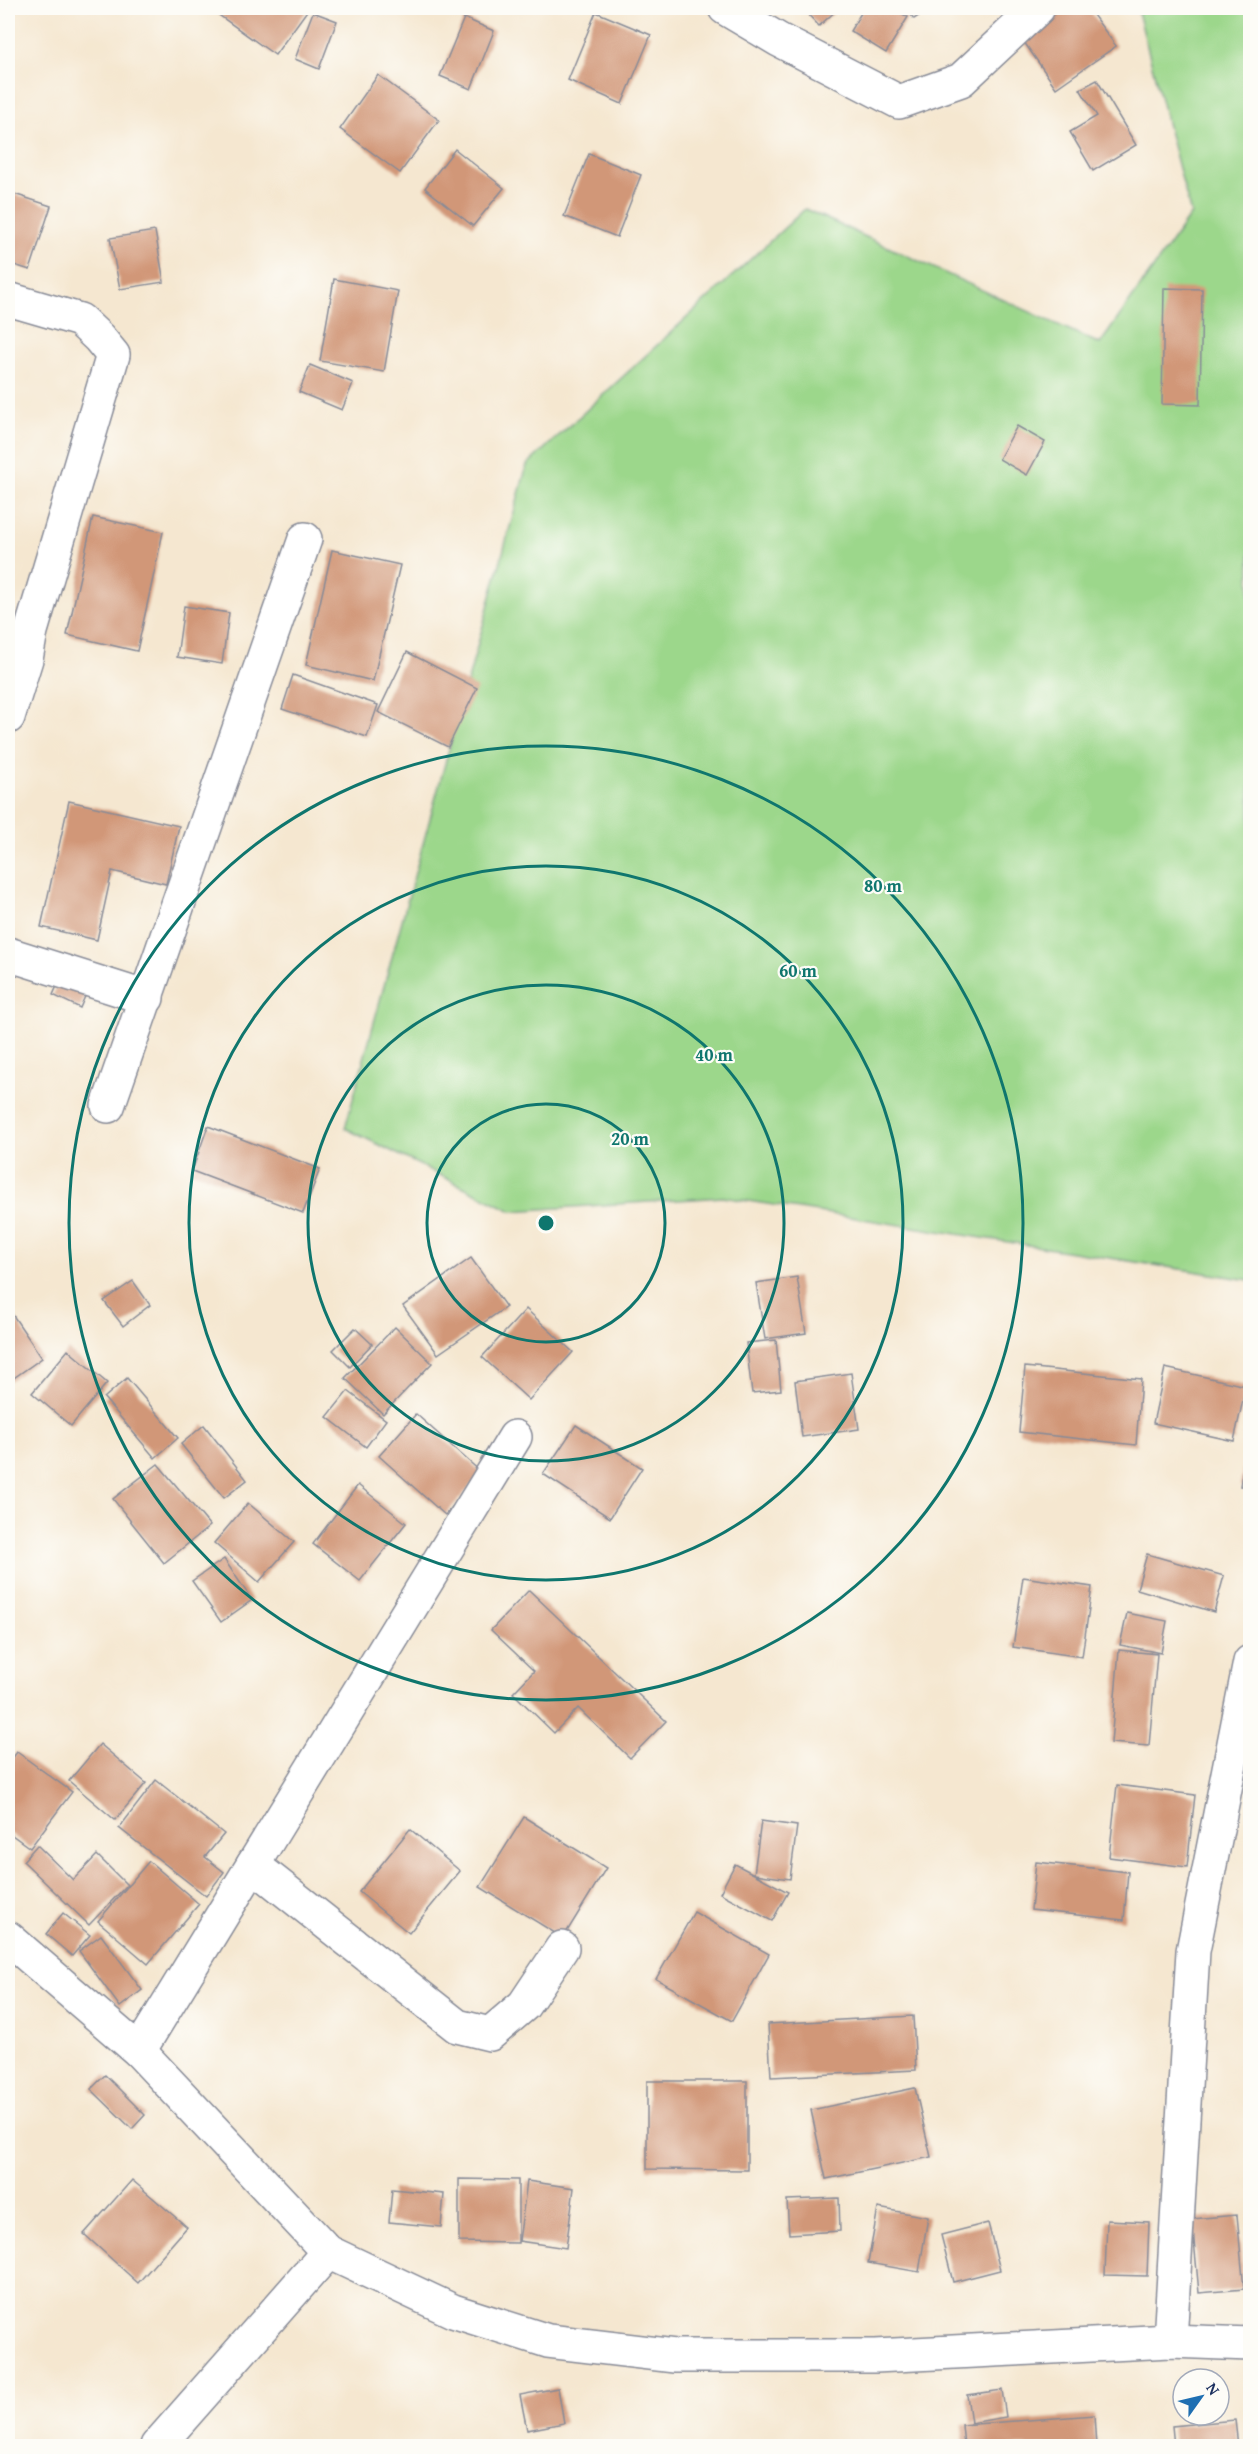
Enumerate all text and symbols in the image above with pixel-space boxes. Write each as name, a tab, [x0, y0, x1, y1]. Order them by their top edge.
text: 80 m	[864, 872, 903, 899]
text: 60 m	[779, 957, 818, 984]
text: 40 m	[695, 1041, 734, 1068]
text: 20 m	[611, 1125, 650, 1152]
centre of rings	[536, 1213, 556, 1233]
north arrow	[1171, 2367, 1231, 2427]
text: N	[1200, 2377, 1227, 2400]

